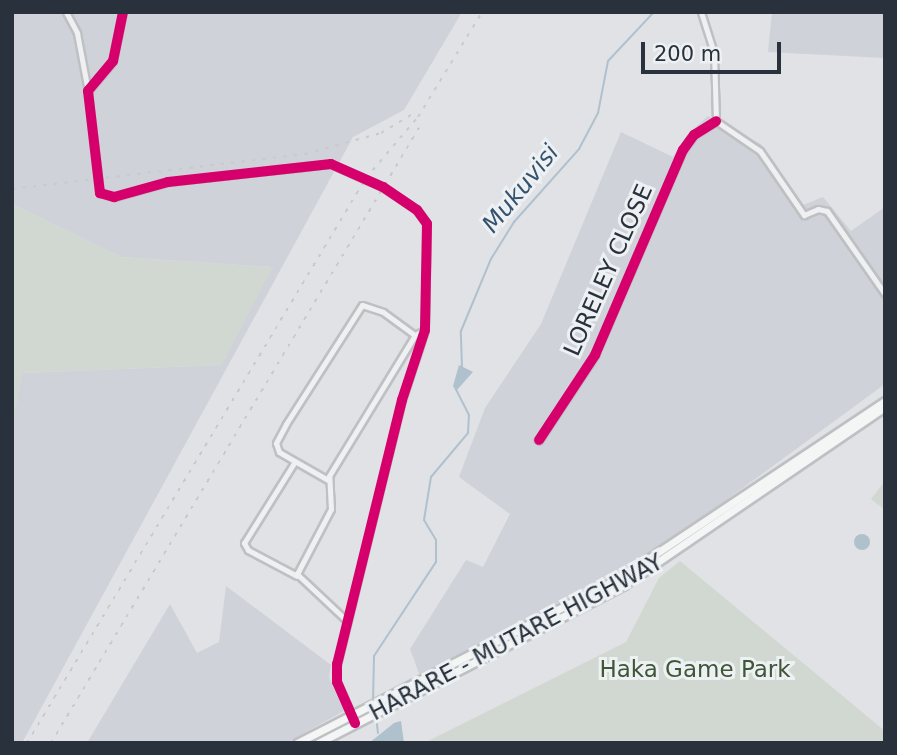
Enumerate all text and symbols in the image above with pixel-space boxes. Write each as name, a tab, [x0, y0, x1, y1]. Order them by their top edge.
scale bar	[645, 28, 785, 72]
text: 200 m	[654, 42, 721, 66]
water label: Mukuvisi	[477, 139, 565, 239]
street label: LORELEY CLOSE	[558, 180, 658, 360]
street label: HARARE - MUTARE HIGHWAY	[365, 548, 667, 726]
park label: Haka Game Park	[599, 655, 791, 683]

